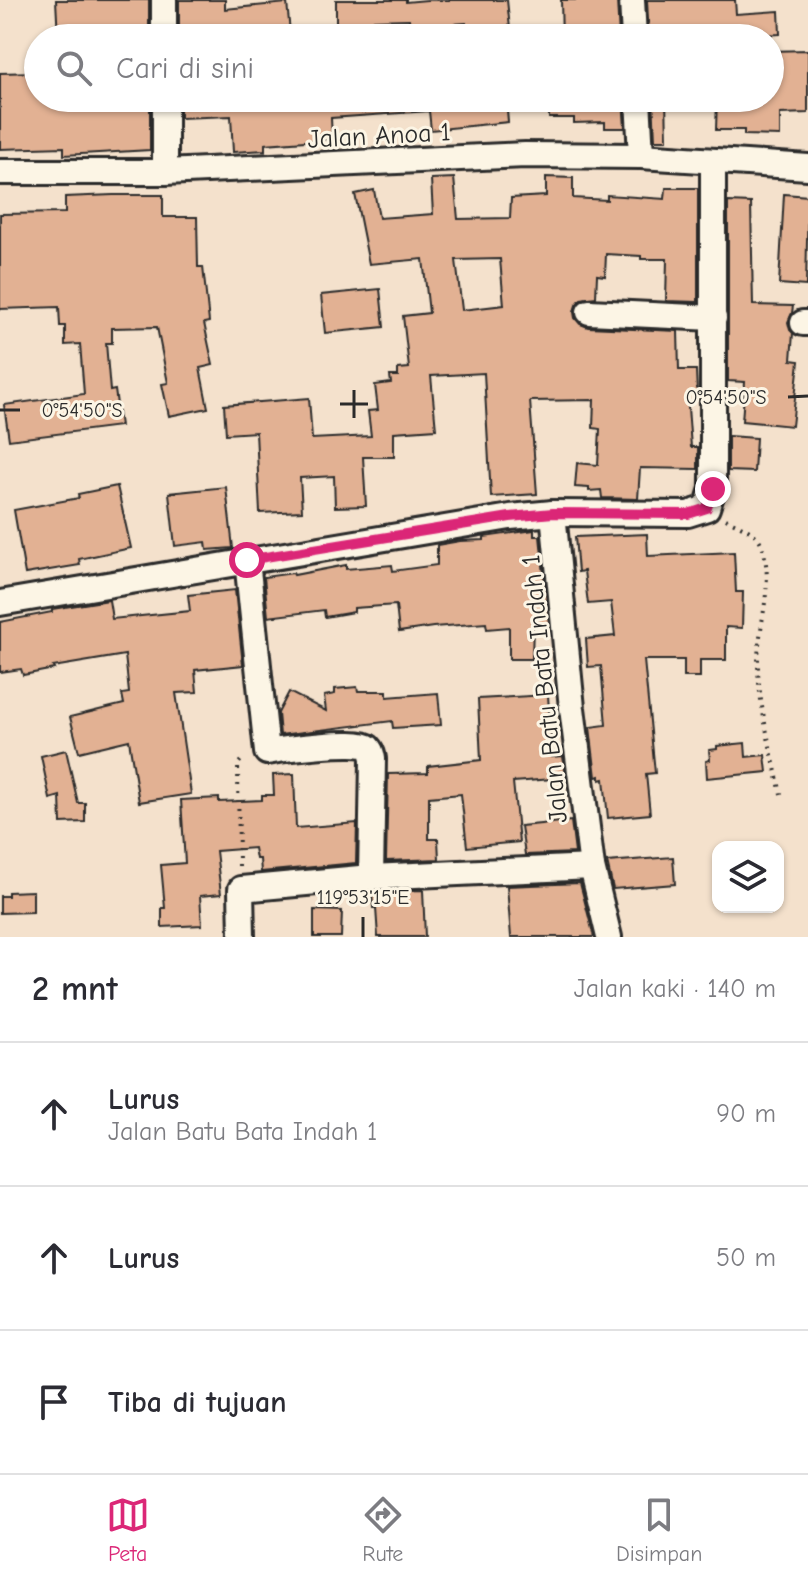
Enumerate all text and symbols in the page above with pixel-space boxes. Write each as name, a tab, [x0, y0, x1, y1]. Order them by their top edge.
search box	[24, 24, 784, 112]
icon: search	[52, 46, 96, 90]
text: Cari di sini	[116, 51, 254, 86]
street label: Jalan Anoa 1	[307, 117, 451, 155]
text: 0°54'50"S	[685, 386, 767, 409]
text: 0°54'50"S	[41, 399, 123, 422]
route end	[695, 471, 731, 507]
route start	[229, 542, 265, 578]
street label: Jalan Batu Bata Indah 1	[516, 553, 574, 824]
map controls	[712, 841, 784, 913]
button: layers	[712, 841, 784, 913]
text: 119°53'15"E	[317, 886, 409, 909]
text: 2 mnt	[32, 969, 118, 1009]
text: Jalan kaki · 140 m	[574, 974, 776, 1004]
text: Lurus	[108, 1082, 179, 1117]
icon: ahead	[32, 1092, 76, 1136]
text: 90 m	[716, 1099, 776, 1129]
text: Jalan Batu Bata Indah 1	[108, 1117, 377, 1147]
icon: ahead	[32, 1236, 76, 1280]
text: Lurus	[108, 1241, 179, 1276]
text: 50 m	[716, 1243, 776, 1273]
icon: arrive	[32, 1380, 76, 1424]
text: Tiba di tujuan	[108, 1385, 287, 1420]
tab: Peta	[106, 1493, 150, 1567]
tab: Rute	[361, 1493, 405, 1567]
tab: Disimpan	[616, 1493, 702, 1567]

